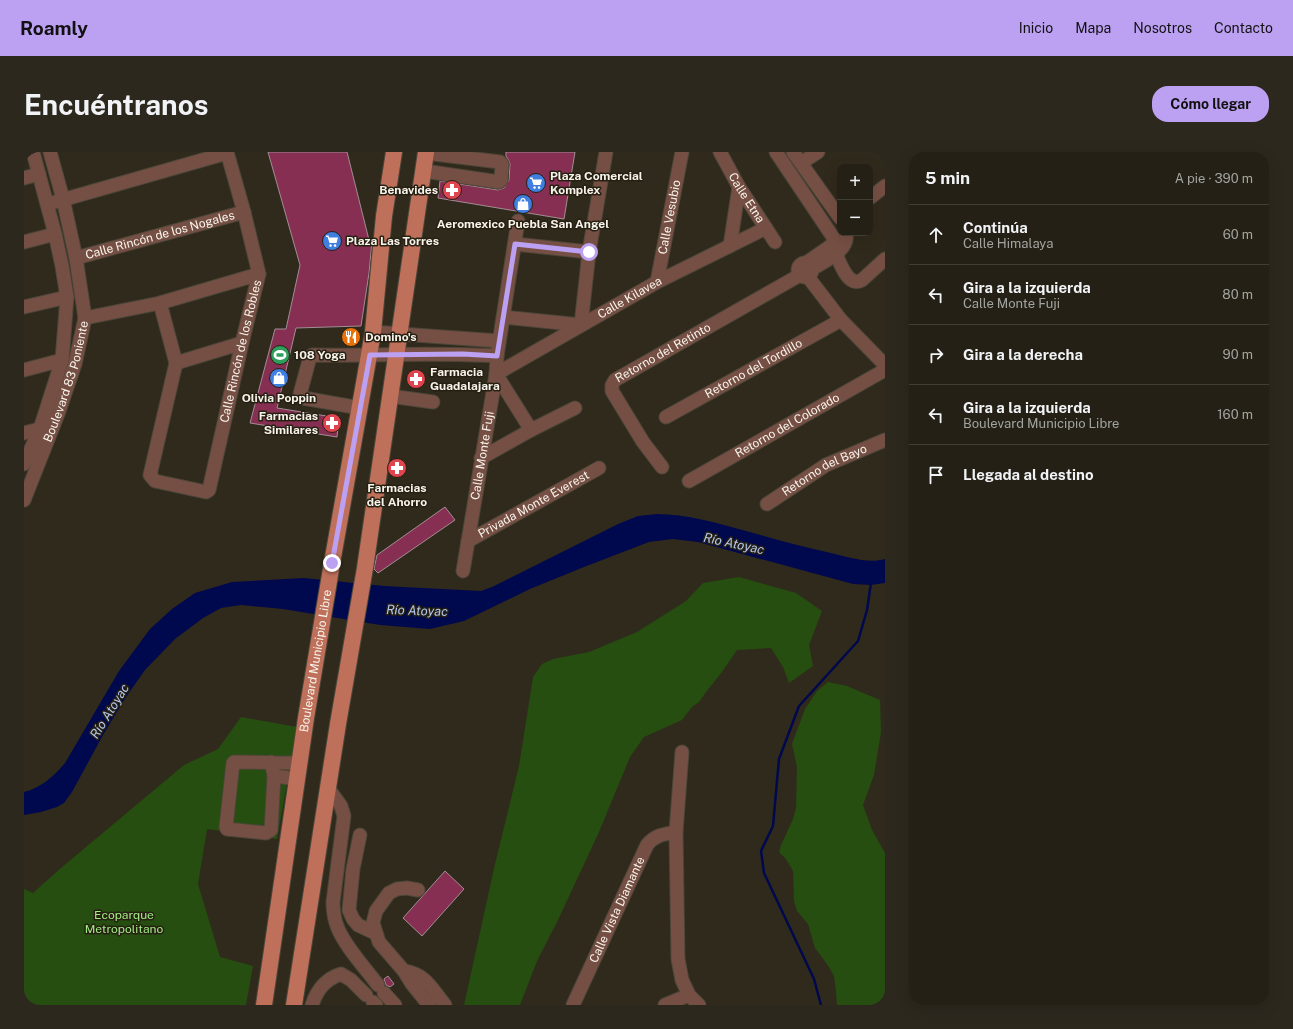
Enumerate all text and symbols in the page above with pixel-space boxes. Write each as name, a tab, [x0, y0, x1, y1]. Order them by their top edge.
text: Roamly	[20, 17, 88, 39]
text: Inicio	[1019, 20, 1053, 36]
text: Mapa	[1075, 20, 1111, 36]
text: Nosotros	[1133, 20, 1192, 36]
text: Contacto	[1214, 20, 1273, 36]
button: Cómo llegar	[1152, 86, 1269, 122]
text: Encuéntranos	[24, 88, 209, 121]
map controls	[837, 164, 873, 236]
button: +	[837, 164, 873, 200]
text: 5 min	[925, 168, 970, 188]
place label: Plaza Comercial Komplex	[550, 169, 643, 197]
street label: Calle Etna	[726, 170, 768, 226]
text: A pie · 390 m	[1175, 171, 1253, 186]
supermarket icon: Plaza Comercial Komplex	[525, 172, 547, 194]
pharmacy icon: Benavides	[441, 179, 463, 201]
street label: Calle Vesubio	[655, 179, 683, 256]
place label: Benavides	[379, 183, 438, 197]
shop icon: Aeromexico Puebla San Angel	[512, 193, 534, 215]
button: −	[837, 200, 873, 236]
street label: Calle Rincón de los Nogales	[84, 208, 236, 262]
place label: Aeromexico Puebla San Angel	[437, 217, 609, 231]
text: Continúa	[963, 219, 1028, 236]
icon: ahead	[925, 224, 947, 246]
text: 60 m	[1223, 227, 1253, 242]
supermarket icon: Plaza Las Torres	[321, 230, 343, 252]
place label: Plaza Las Torres	[346, 234, 439, 248]
text: Calle Himalaya	[963, 236, 1053, 251]
route start	[580, 243, 598, 261]
street label: Calle Kilavea	[595, 274, 664, 322]
street label: Calle Rincón de los Robles	[217, 278, 264, 424]
text: Gira a la izquierda	[963, 279, 1091, 296]
icon: left	[925, 284, 947, 306]
text: 80 m	[1222, 287, 1253, 302]
text: Calle Monte Fuji	[963, 296, 1060, 311]
street label: Boulevard 83 Poniente	[41, 319, 91, 444]
street label: Retorno del Retinto	[613, 320, 713, 385]
restaurant icon: Domino's	[340, 326, 362, 348]
place label: Domino's	[365, 330, 417, 344]
street label: Retorno del Tordillo	[702, 336, 805, 401]
sports icon: 108 Yoga	[269, 344, 291, 366]
icon: right	[925, 344, 947, 366]
text: Gira a la derecha	[963, 346, 1083, 363]
text: 90 m	[1223, 347, 1253, 362]
place label: 108 Yoga	[294, 348, 346, 362]
place label: Farmacia Guadalajara	[430, 365, 500, 393]
shop icon: Olivia Poppin	[268, 367, 290, 389]
pharmacy icon: Farmacia Guadalajara	[405, 368, 427, 390]
street label: Retorno del Colorado	[733, 390, 842, 460]
place label: Olivia Poppin	[242, 391, 316, 405]
text: Gira a la izquierda	[963, 399, 1091, 416]
icon: left	[925, 404, 947, 426]
text: 160 m	[1217, 407, 1253, 422]
place label: Farmacias Similares	[259, 409, 318, 437]
street label: Calle Monte Fuji	[468, 410, 497, 501]
pharmacy icon: Farmacias Similares	[321, 412, 343, 434]
text: Boulevard Municipio Libre	[963, 416, 1120, 431]
street label: Retorno del Bayo	[779, 441, 869, 499]
pharmacy icon: Farmacias del Ahorro	[386, 457, 408, 479]
icon: arrive	[925, 464, 947, 486]
text: Llegada al destino	[963, 466, 1094, 483]
street label: Privada Monte Everest	[476, 468, 592, 541]
place label: Farmacias del Ahorro	[367, 481, 427, 509]
water label: Río Atoyac	[702, 530, 766, 557]
route end	[323, 554, 341, 572]
street label: Boulevard Municipio Libre	[297, 588, 334, 733]
water label: Río Atoyac	[386, 602, 448, 619]
water label: Río Atoyac	[87, 681, 132, 741]
street label: Calle Vista Diamante	[587, 854, 648, 965]
park label: Ecoparque Metropolitano	[85, 908, 163, 936]

